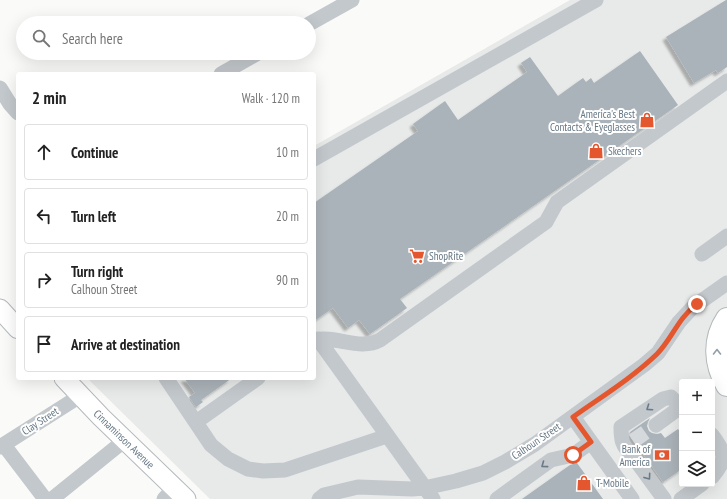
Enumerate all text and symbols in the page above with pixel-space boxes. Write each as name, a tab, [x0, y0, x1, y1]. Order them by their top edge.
search box	[16, 16, 316, 60]
icon: search	[30, 27, 52, 49]
text: Search here	[62, 29, 123, 48]
text: 2 min	[32, 87, 66, 109]
text: Walk · 120 m	[242, 90, 300, 107]
place label: America's Best Contacts & Eyeglasses	[550, 107, 635, 134]
shop icon: America's Best Contacts & Eyeglasses	[638, 111, 656, 129]
icon: ahead	[33, 141, 55, 163]
shop icon: Skechers	[587, 142, 605, 160]
text: Continue	[71, 143, 118, 162]
text: 10 m	[276, 144, 299, 161]
place label: Skechers	[608, 144, 642, 158]
icon: left	[33, 205, 55, 227]
text: Turn left	[71, 207, 116, 226]
text: 20 m	[276, 208, 299, 225]
supermarket icon: ShopRite	[408, 247, 426, 265]
place label: ShopRite	[429, 249, 464, 263]
text: Turn right	[71, 262, 123, 281]
icon: right	[33, 269, 55, 291]
text: 90 m	[276, 272, 299, 289]
text: Calhoun Street	[71, 281, 137, 298]
route end	[688, 295, 706, 313]
icon: arrive	[33, 333, 55, 355]
text: Arrive at destination	[71, 335, 180, 354]
one-way arrow	[713, 349, 721, 355]
map controls	[679, 379, 715, 487]
button: +	[679, 379, 715, 415]
one-way arrow	[646, 403, 653, 411]
street label: Clay Street	[19, 404, 61, 438]
street label: Cinnaminson Avenue	[91, 407, 158, 472]
button: −	[679, 415, 715, 451]
street label: Calhoun Street	[509, 419, 563, 463]
place label: Bank of America	[619, 442, 651, 469]
route start	[564, 446, 582, 464]
bank icon: Bank of America	[653, 446, 671, 464]
button: layers	[679, 451, 715, 487]
one-way arrow	[542, 460, 549, 467]
one-way arrow	[643, 472, 650, 479]
shop icon: T-Mobile	[575, 474, 593, 492]
place label: T-Mobile	[596, 476, 629, 490]

